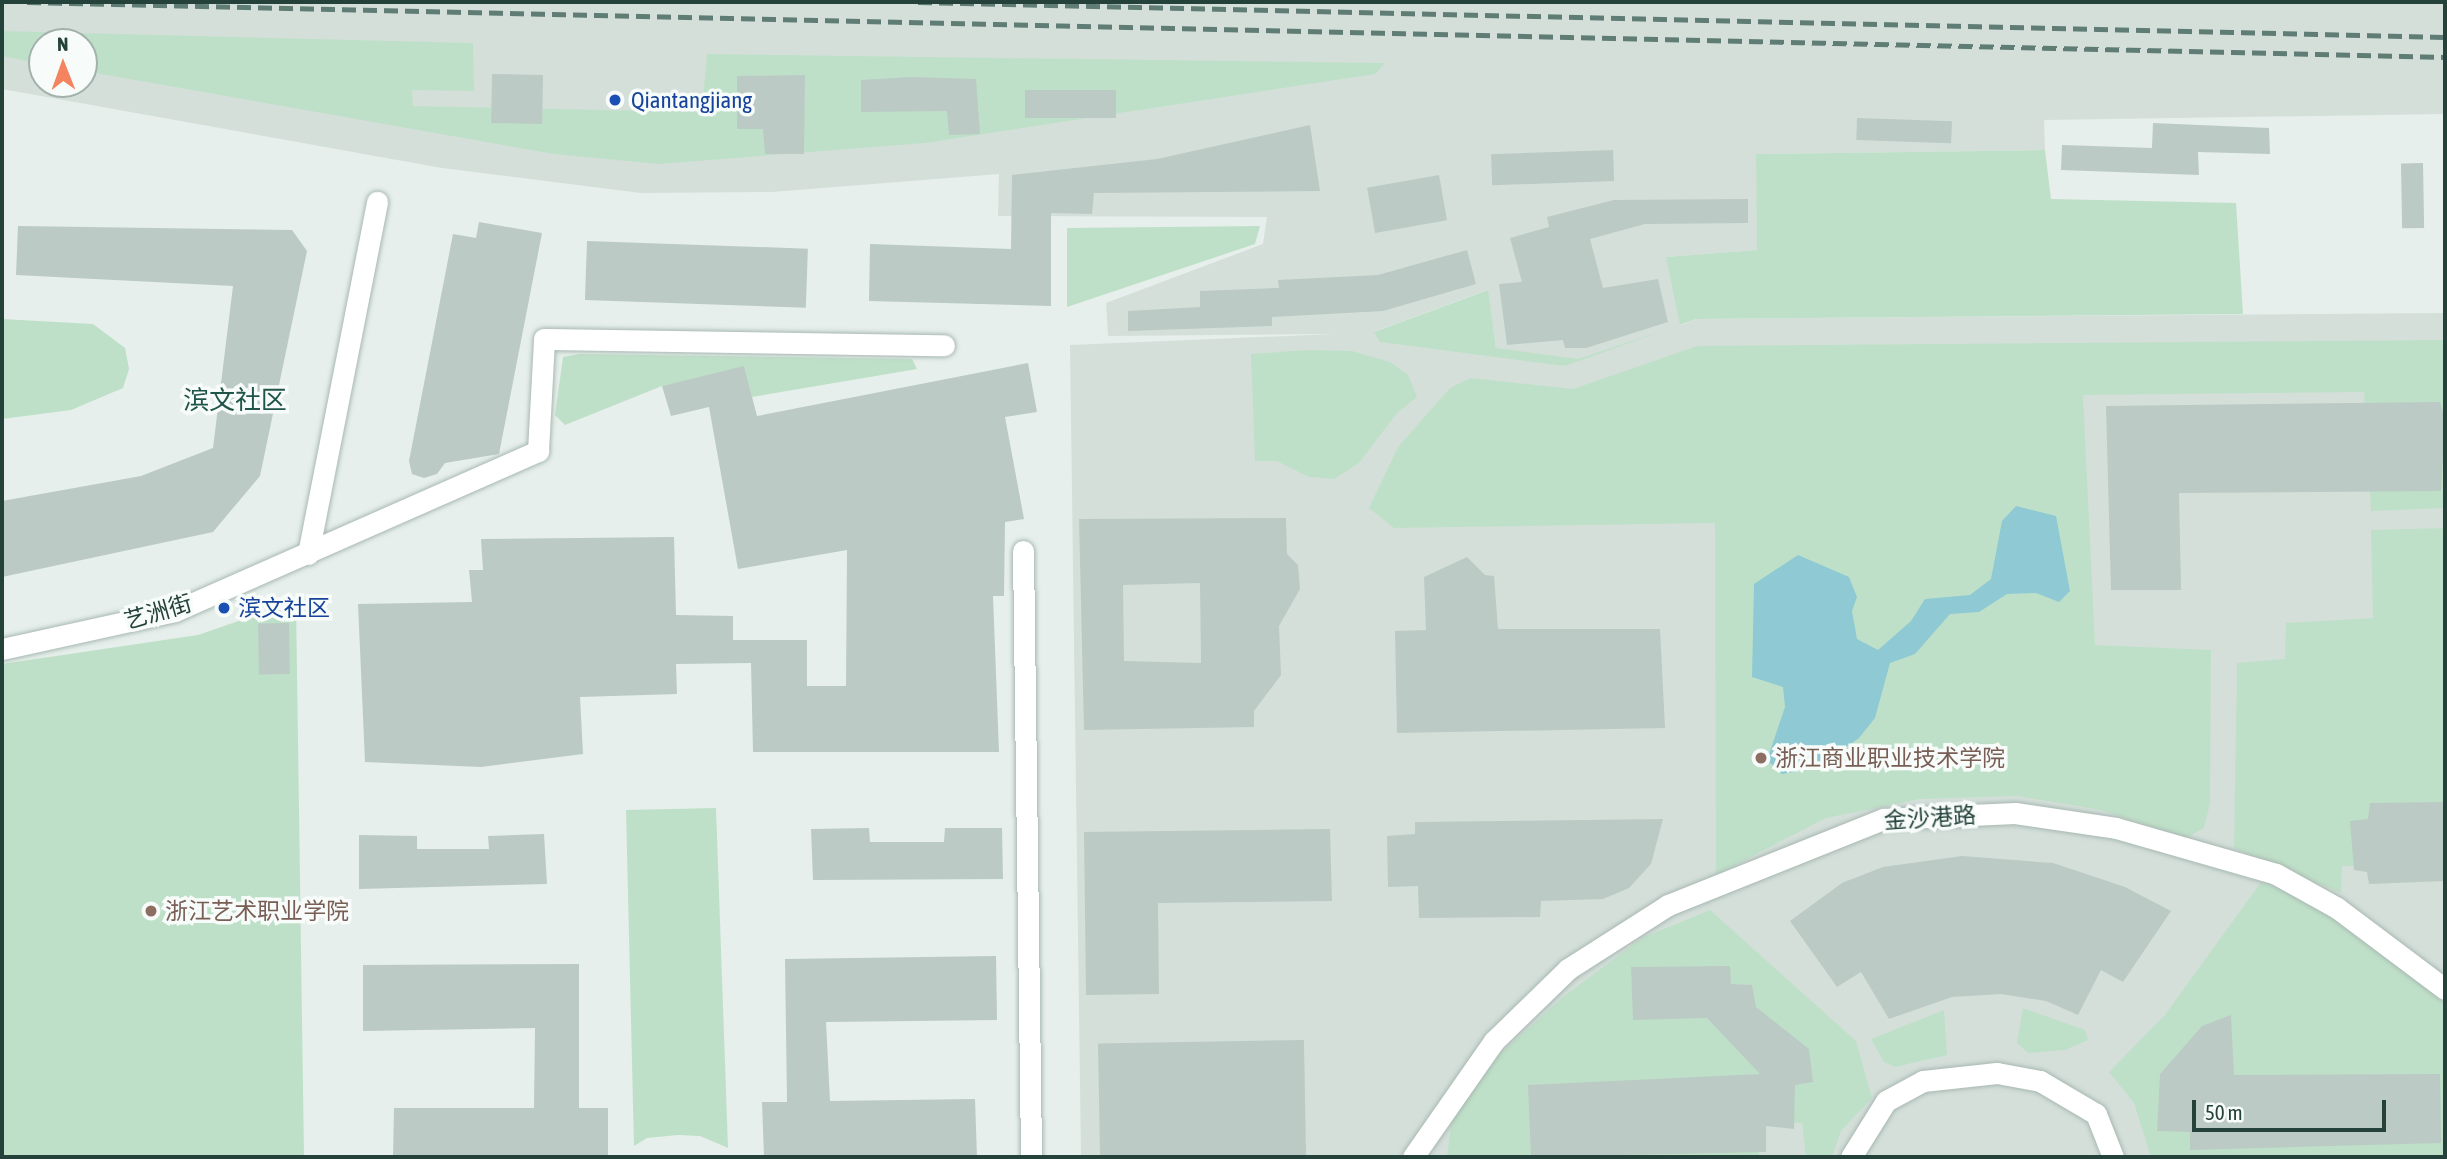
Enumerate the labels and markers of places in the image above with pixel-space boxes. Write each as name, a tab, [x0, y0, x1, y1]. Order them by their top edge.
place label: Qiantangjiang	[631, 86, 752, 114]
marker: Qiantangjiang	[605, 90, 625, 110]
place label: 滨文社区	[238, 594, 330, 622]
marker: 滨文社区	[216, 600, 232, 616]
place label: 浙江商业职业技术学院	[1775, 744, 2005, 772]
marker: 浙江商业职业技术学院	[1753, 750, 1769, 766]
place label: 浙江艺术职业学院	[165, 897, 349, 925]
marker: 浙江艺术职业学院	[143, 903, 159, 919]

